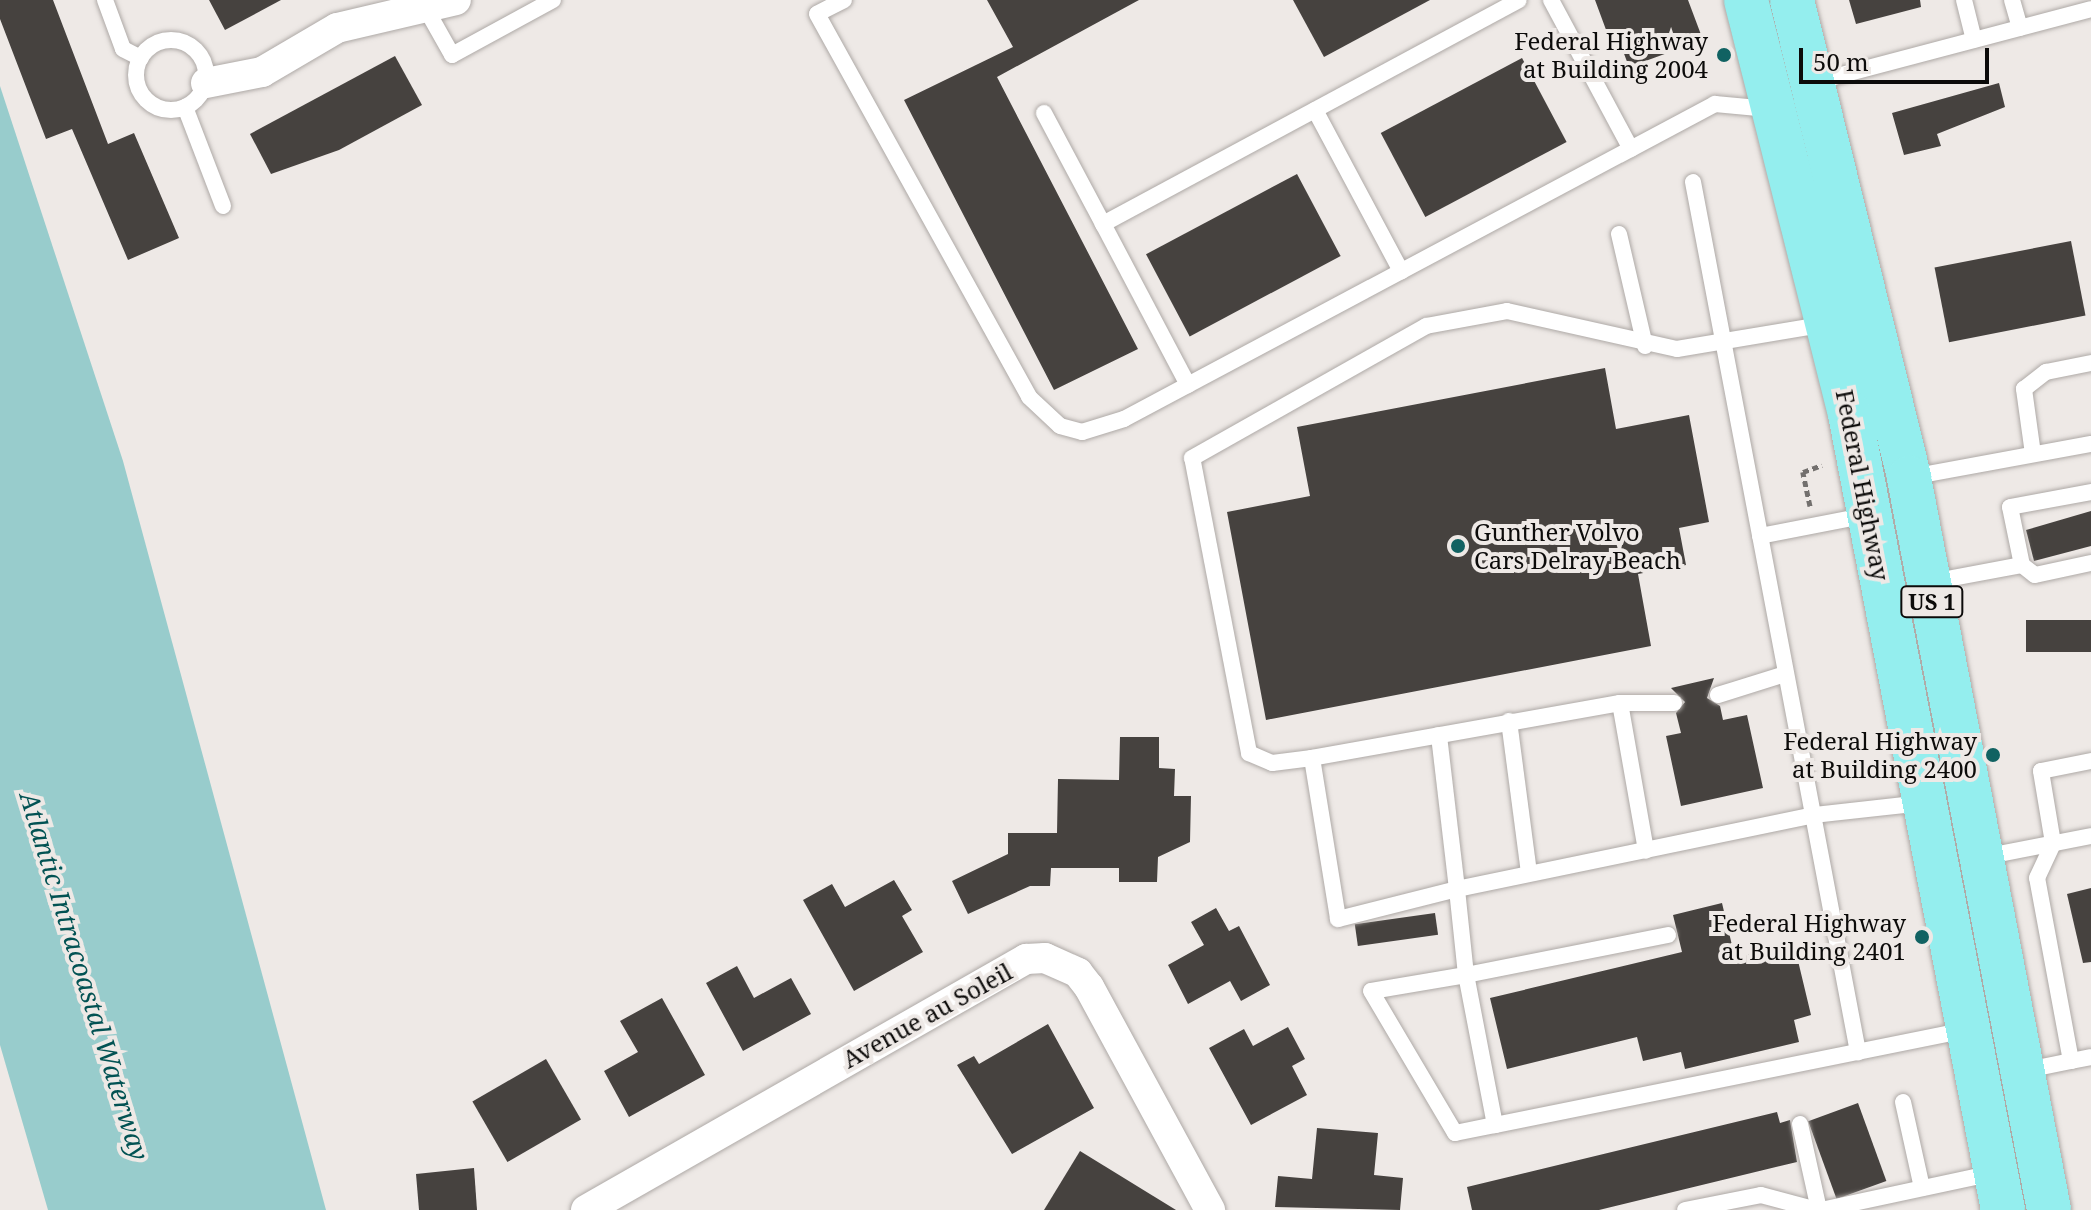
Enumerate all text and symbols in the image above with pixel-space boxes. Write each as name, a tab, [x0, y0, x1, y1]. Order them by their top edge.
place label: Federal Highway at Building 2004	[1514, 27, 1708, 83]
scale bar	[1803, 32, 1993, 82]
text: 50 m	[1813, 45, 1869, 78]
marker: Federal Highway at Building 2004	[1715, 46, 1733, 64]
street label: Federal Highway	[1830, 387, 1896, 583]
place label: Gunther Volvo Cars Delray Beach	[1474, 518, 1681, 574]
marker: Gunther Volvo Cars Delray Beach	[1449, 537, 1467, 555]
road number: US 1	[1900, 584, 1964, 620]
place label: Federal Highway at Building 2400	[1783, 727, 1977, 783]
marker: Federal Highway at Building 2400	[1984, 746, 2002, 764]
water label: Atlantic Intracoastal Waterway	[13, 788, 155, 1164]
place label: Federal Highway at Building 2401	[1712, 909, 1906, 965]
marker: Federal Highway at Building 2401	[1913, 928, 1931, 946]
street label: Avenue au Soleil	[837, 957, 1017, 1073]

